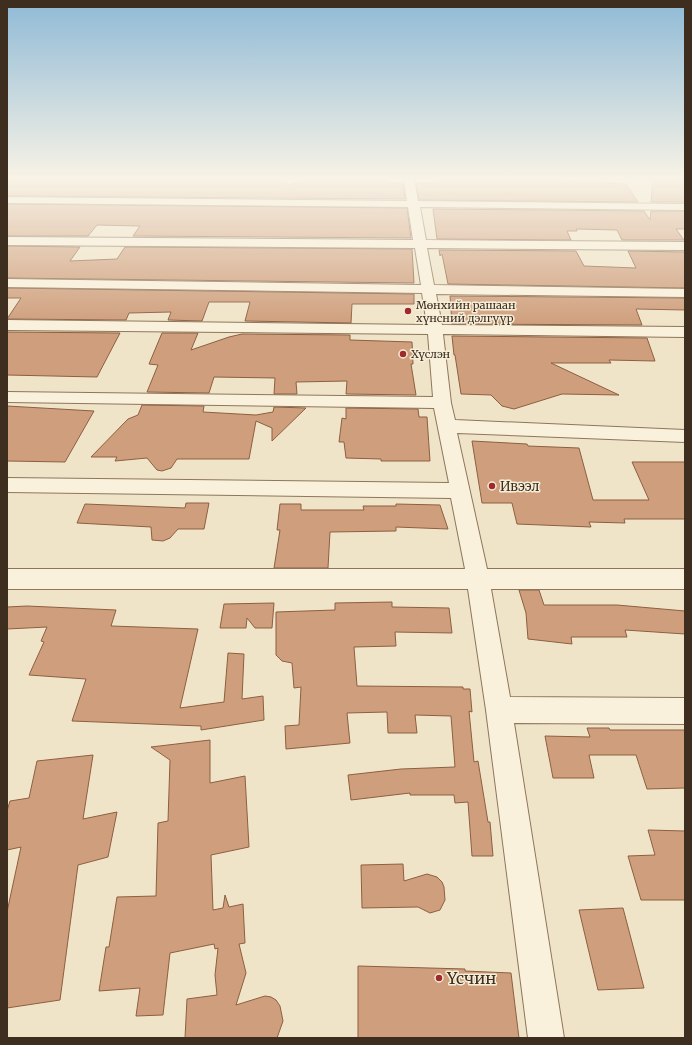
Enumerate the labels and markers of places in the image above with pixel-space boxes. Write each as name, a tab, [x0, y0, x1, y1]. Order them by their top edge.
place label: Мөнхийн рашаан хүнсний дэлгүүр	[416, 298, 516, 325]
marker: Мөнхийн рашаан хүнсний дэлгүүр	[403, 306, 413, 316]
place label: Хүслэн	[411, 347, 451, 361]
marker: Хүслэн	[398, 349, 408, 359]
place label: Ивээл	[500, 478, 539, 495]
marker: Ивээл	[487, 481, 497, 491]
place label: Үсчин	[446, 968, 496, 988]
marker: Үсчин	[434, 973, 444, 983]

